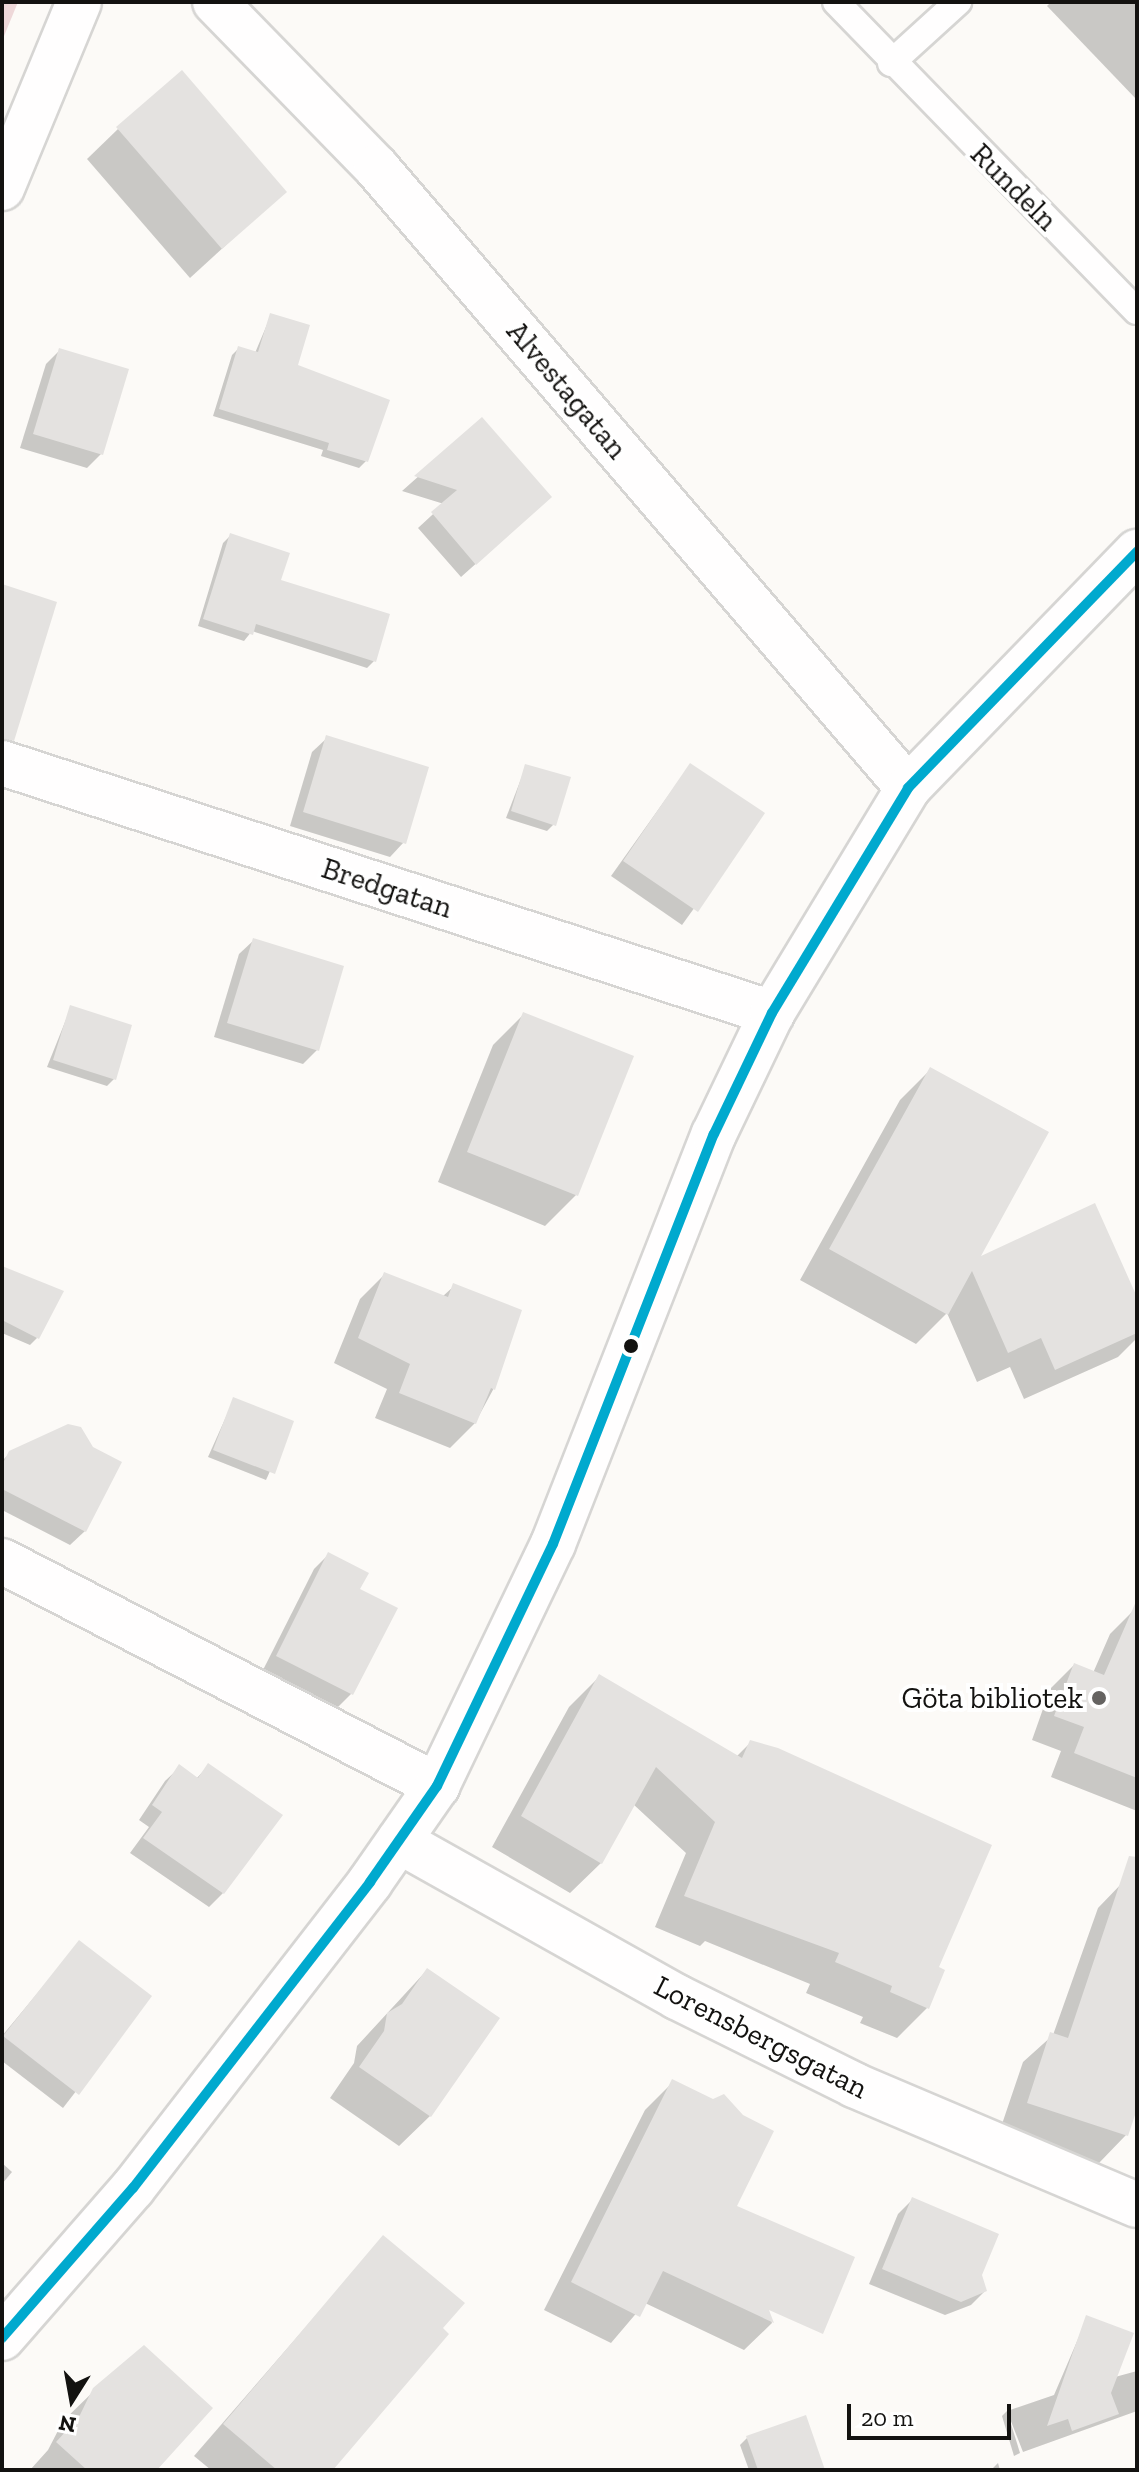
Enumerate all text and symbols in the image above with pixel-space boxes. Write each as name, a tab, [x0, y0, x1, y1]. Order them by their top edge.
street label: Rundeln	[963, 136, 1065, 238]
street label: Alvestagatan	[499, 314, 635, 466]
street label: Bredgatan	[317, 850, 457, 926]
unlabelled marker	[623, 1338, 639, 1354]
place label: Göta bibliotek	[901, 1680, 1083, 1716]
marker: Göta bibliotek	[1090, 1689, 1108, 1707]
street label: Lorensbergsgatan	[648, 1968, 874, 2106]
north arrow	[32, 2360, 112, 2440]
scale bar	[851, 2388, 1015, 2438]
text: 20 m	[861, 2403, 913, 2432]
text: N	[57, 2409, 78, 2439]

